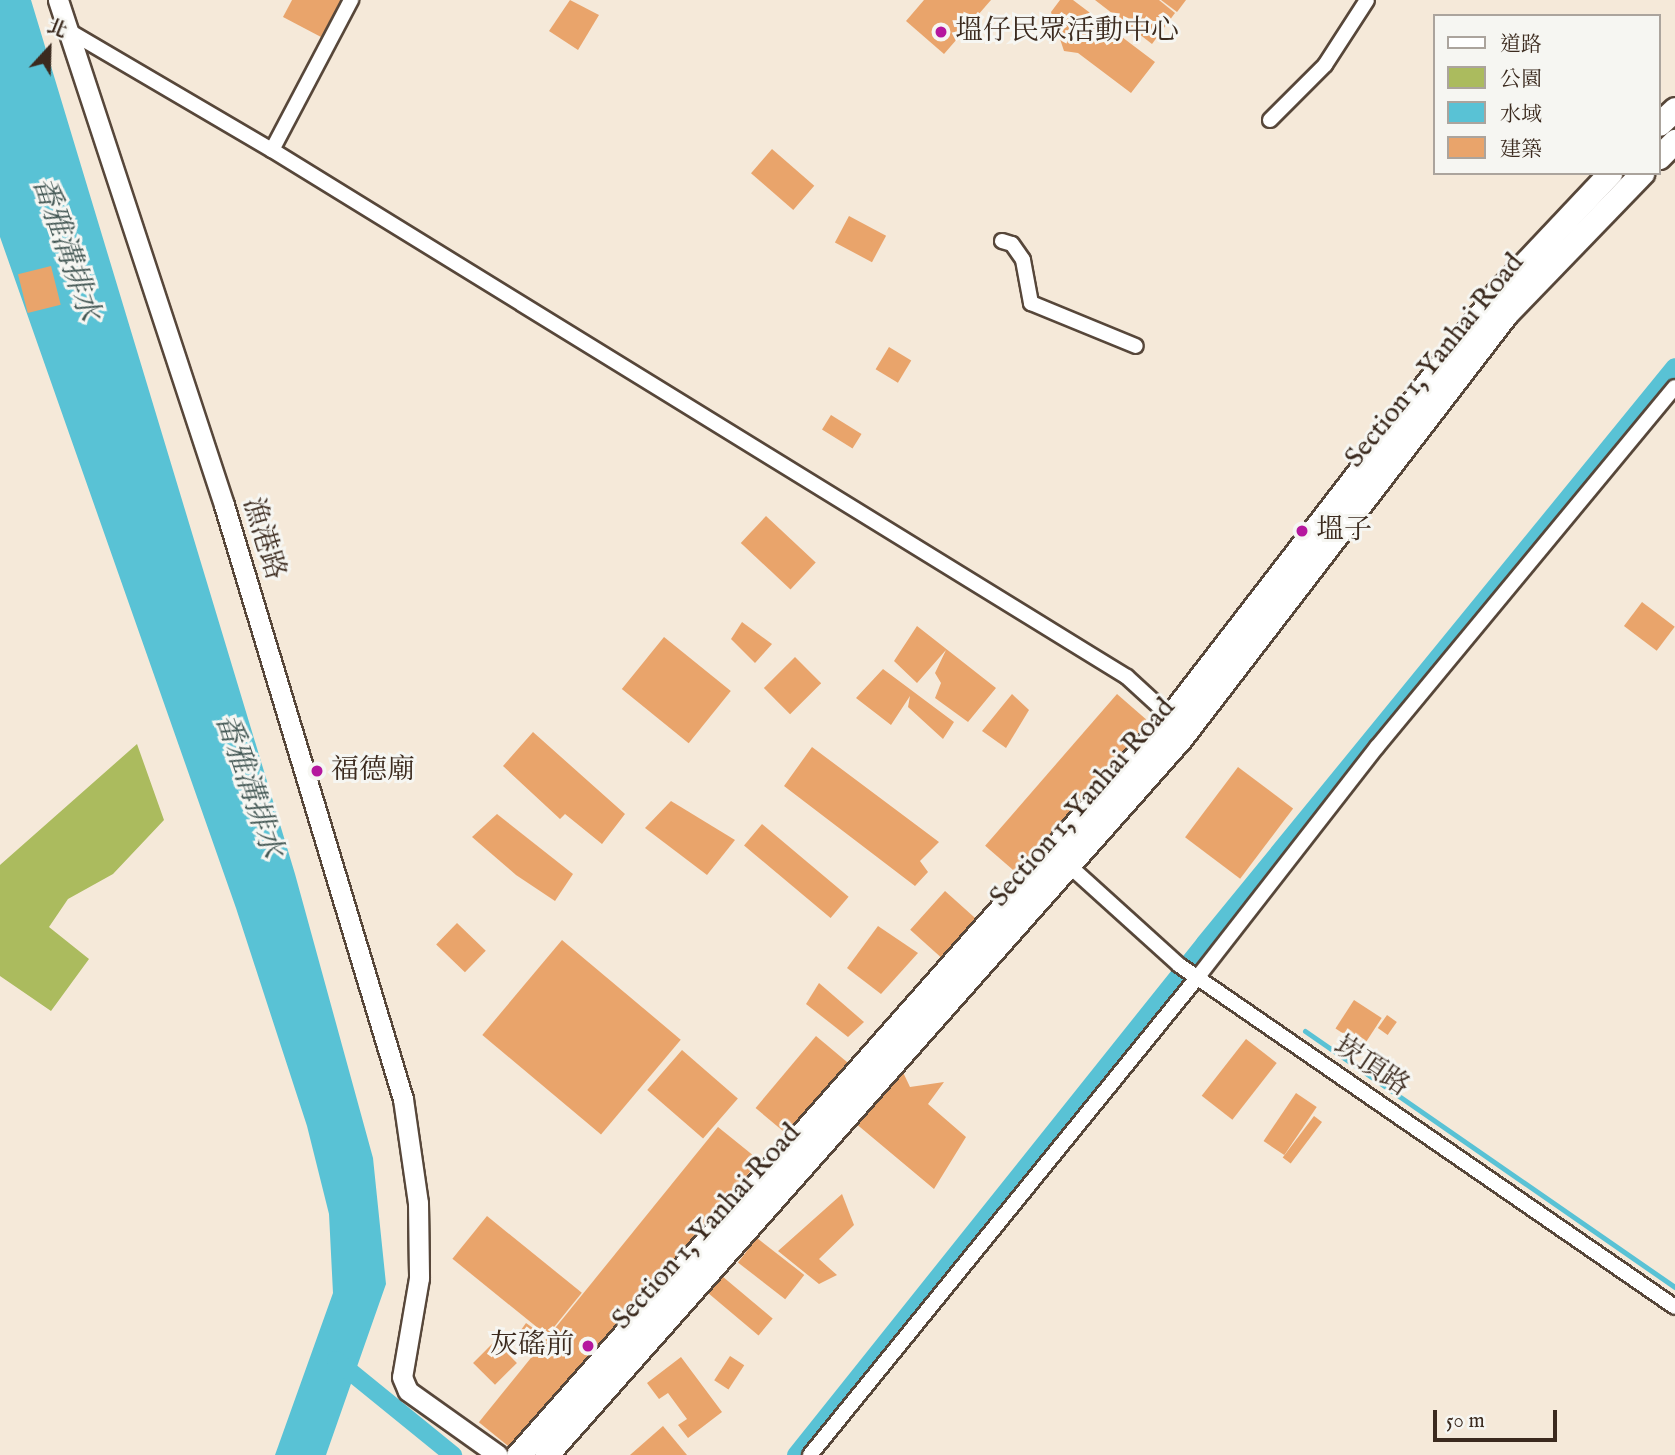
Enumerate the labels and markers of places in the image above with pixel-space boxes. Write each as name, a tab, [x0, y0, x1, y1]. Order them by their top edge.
place label: 塭仔民眾活動中心	[955, 15, 1179, 49]
marker: 塭仔民眾活動中心	[933, 24, 949, 40]
place label: 塭子	[1316, 514, 1372, 548]
marker: 塭子	[1294, 523, 1310, 539]
place label: 福德廟	[331, 754, 415, 788]
marker: 福德廟	[309, 763, 325, 779]
place label: 灰磘前	[490, 1329, 574, 1363]
marker: 灰磘前	[580, 1338, 596, 1354]

